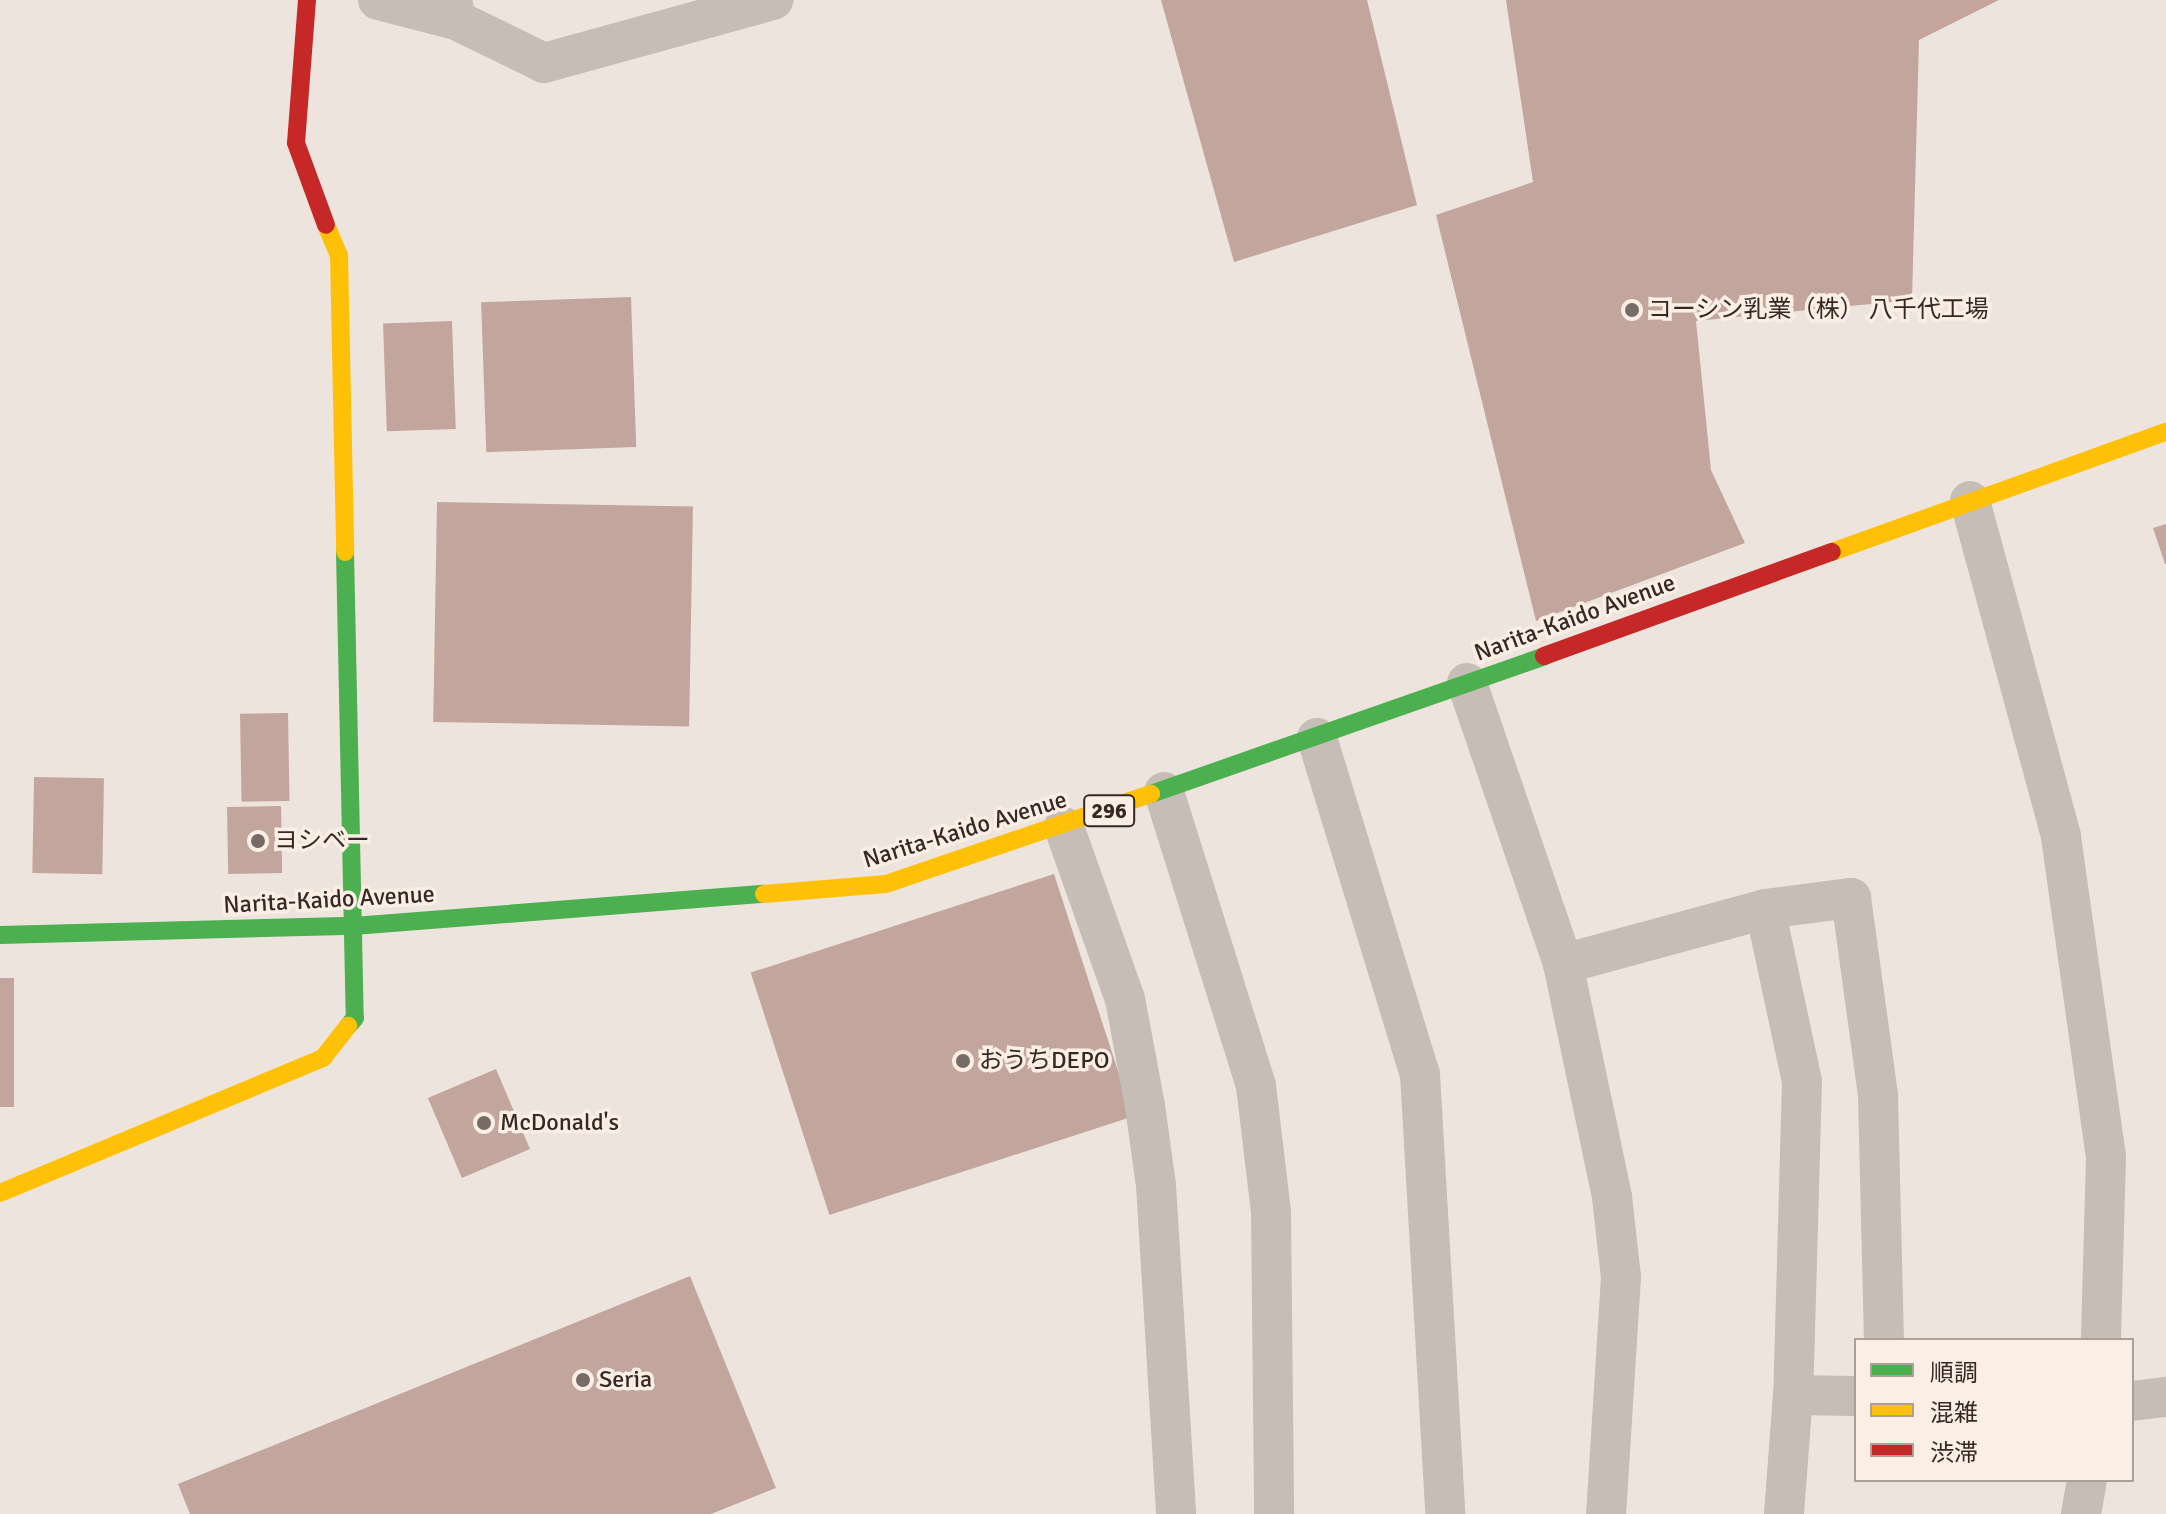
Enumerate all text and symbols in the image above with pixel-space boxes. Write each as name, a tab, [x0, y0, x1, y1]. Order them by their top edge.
place label: コーシン乳業（株） 八千代工場	[1648, 296, 1989, 324]
marker: コーシン乳業（株） 八千代工場	[1623, 301, 1641, 319]
street label: Narita-Kaido Avenue	[1471, 568, 1679, 668]
street label: Narita-Kaido Avenue	[860, 785, 1070, 875]
road number: 296	[1083, 793, 1135, 829]
place label: ヨシベー	[274, 827, 370, 855]
marker: ヨシベー	[249, 832, 267, 850]
street label: Narita-Kaido Avenue	[223, 880, 435, 920]
place label: おうちDEPO	[979, 1047, 1110, 1075]
marker: おうちDEPO	[954, 1052, 972, 1070]
place label: McDonald's	[500, 1109, 619, 1137]
marker: McDonald's	[475, 1114, 493, 1132]
legend	[1854, 1338, 2134, 1482]
text: 順調	[1930, 1358, 1978, 1388]
place label: Seria	[599, 1366, 652, 1394]
marker: Seria	[574, 1371, 592, 1389]
text: 混雑	[1930, 1398, 1978, 1428]
text: 渋滞	[1930, 1438, 1978, 1468]

